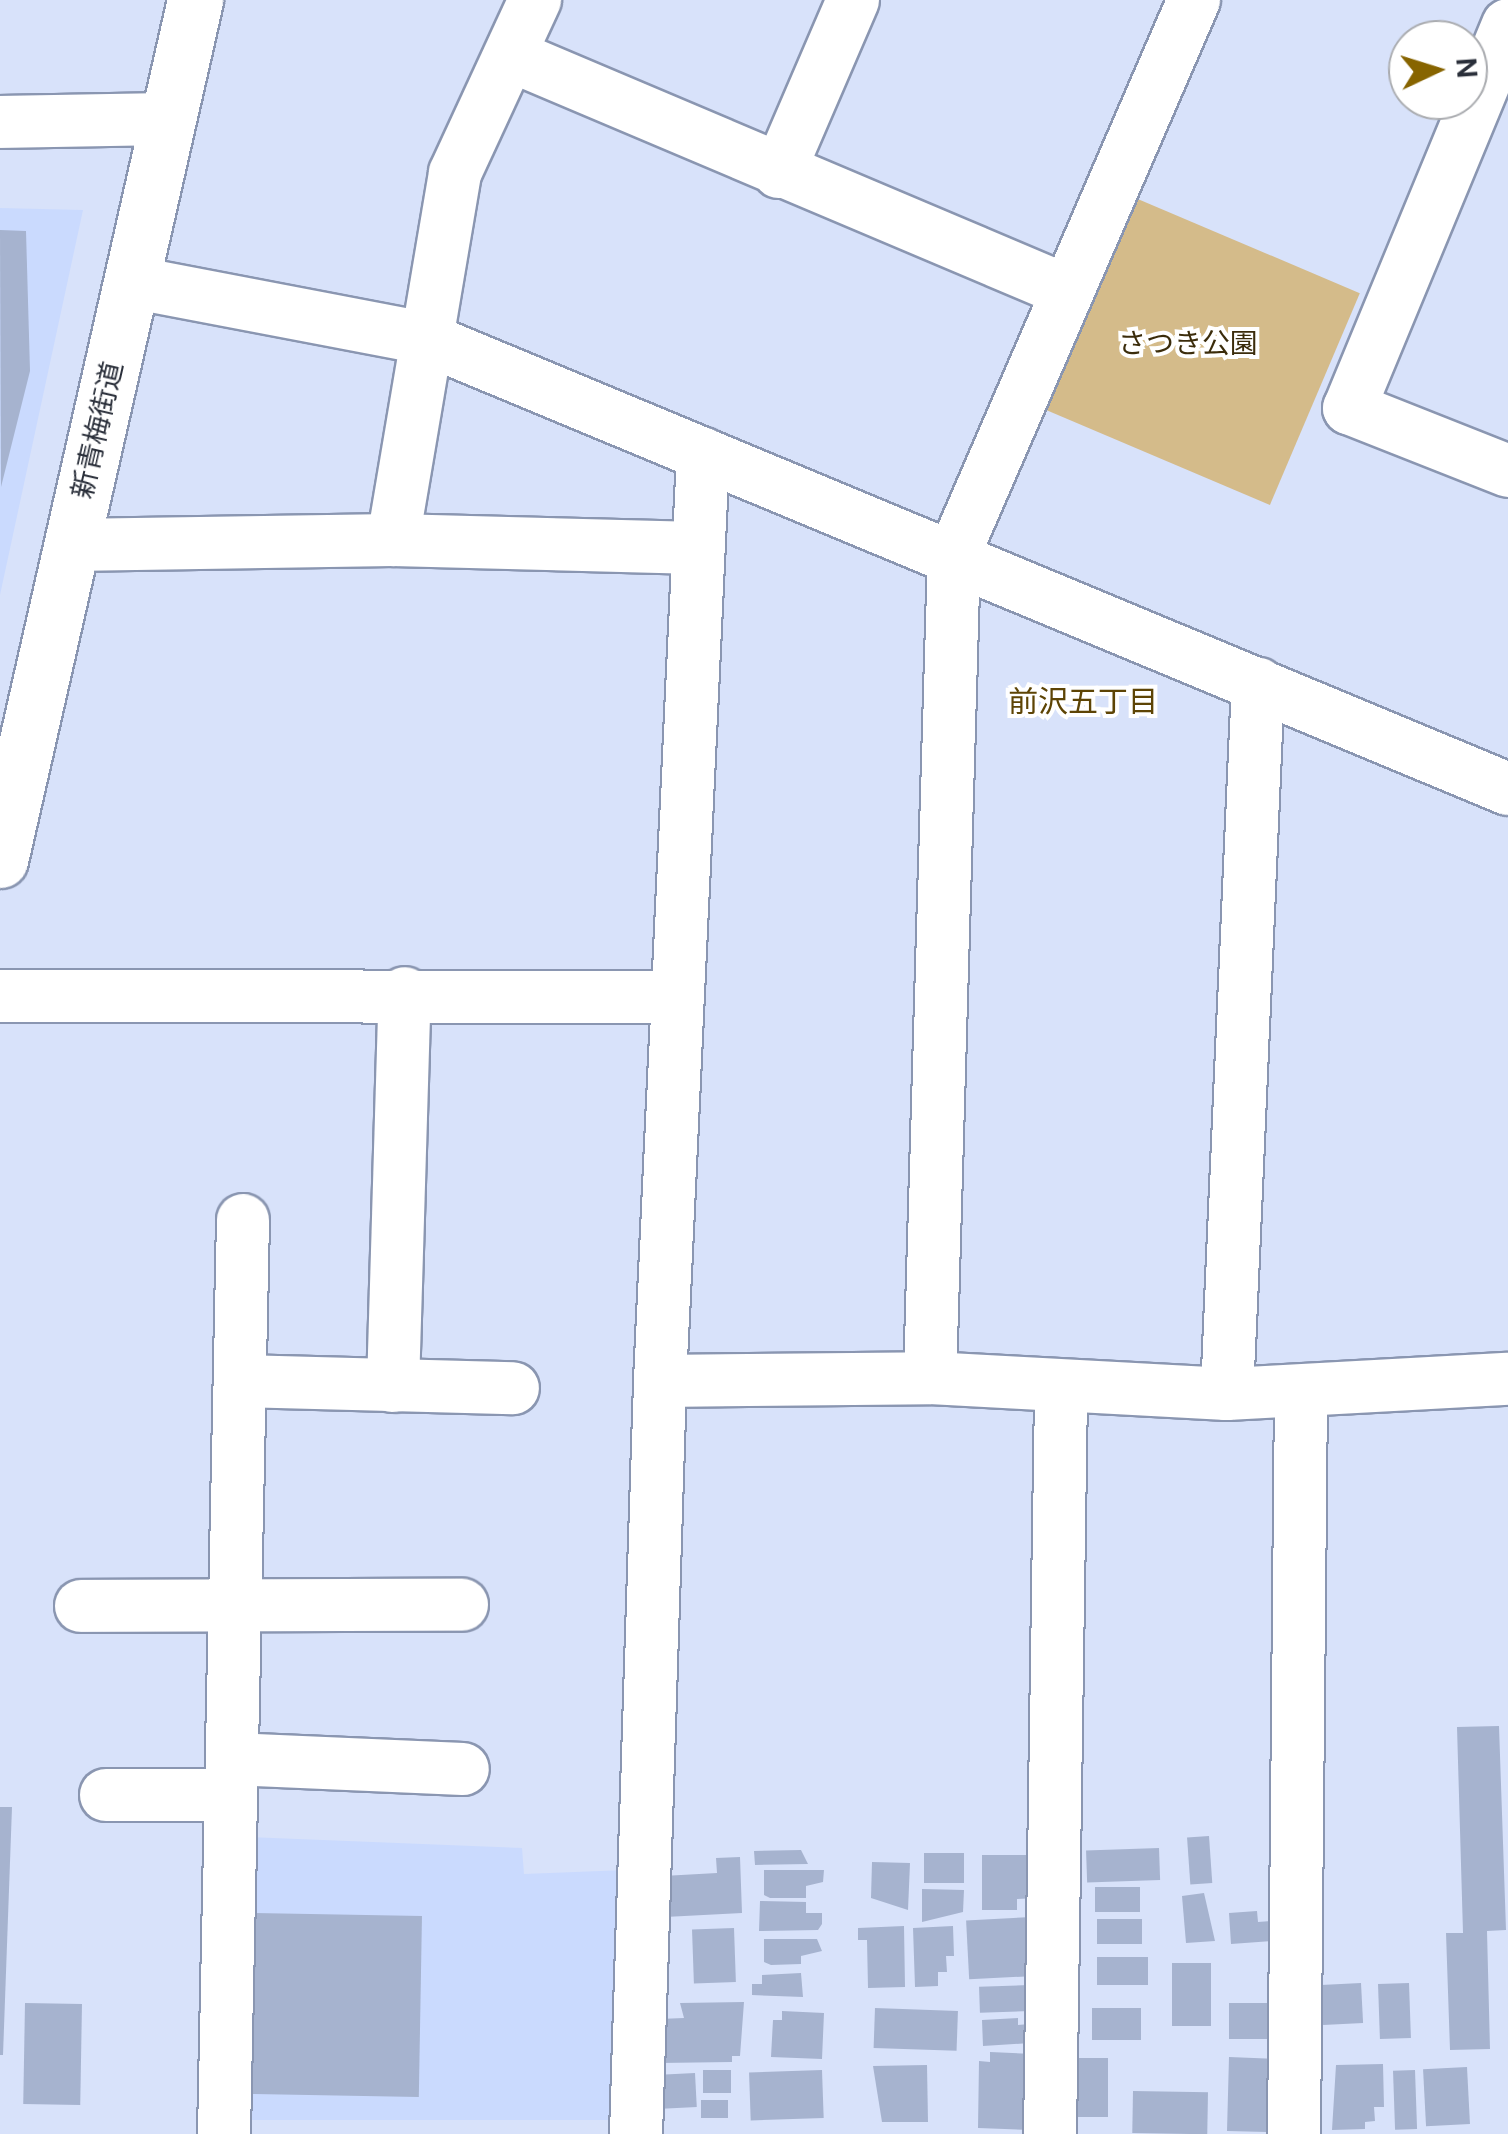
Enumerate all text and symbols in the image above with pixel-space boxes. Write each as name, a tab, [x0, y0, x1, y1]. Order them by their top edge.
north arrow	[1388, 20, 1488, 120]
text: N	[1447, 57, 1486, 79]
park label: さつき公園	[1118, 327, 1258, 361]
street label: 新青梅街道	[66, 358, 130, 502]
district label: 前沢五丁目	[1008, 684, 1158, 720]

